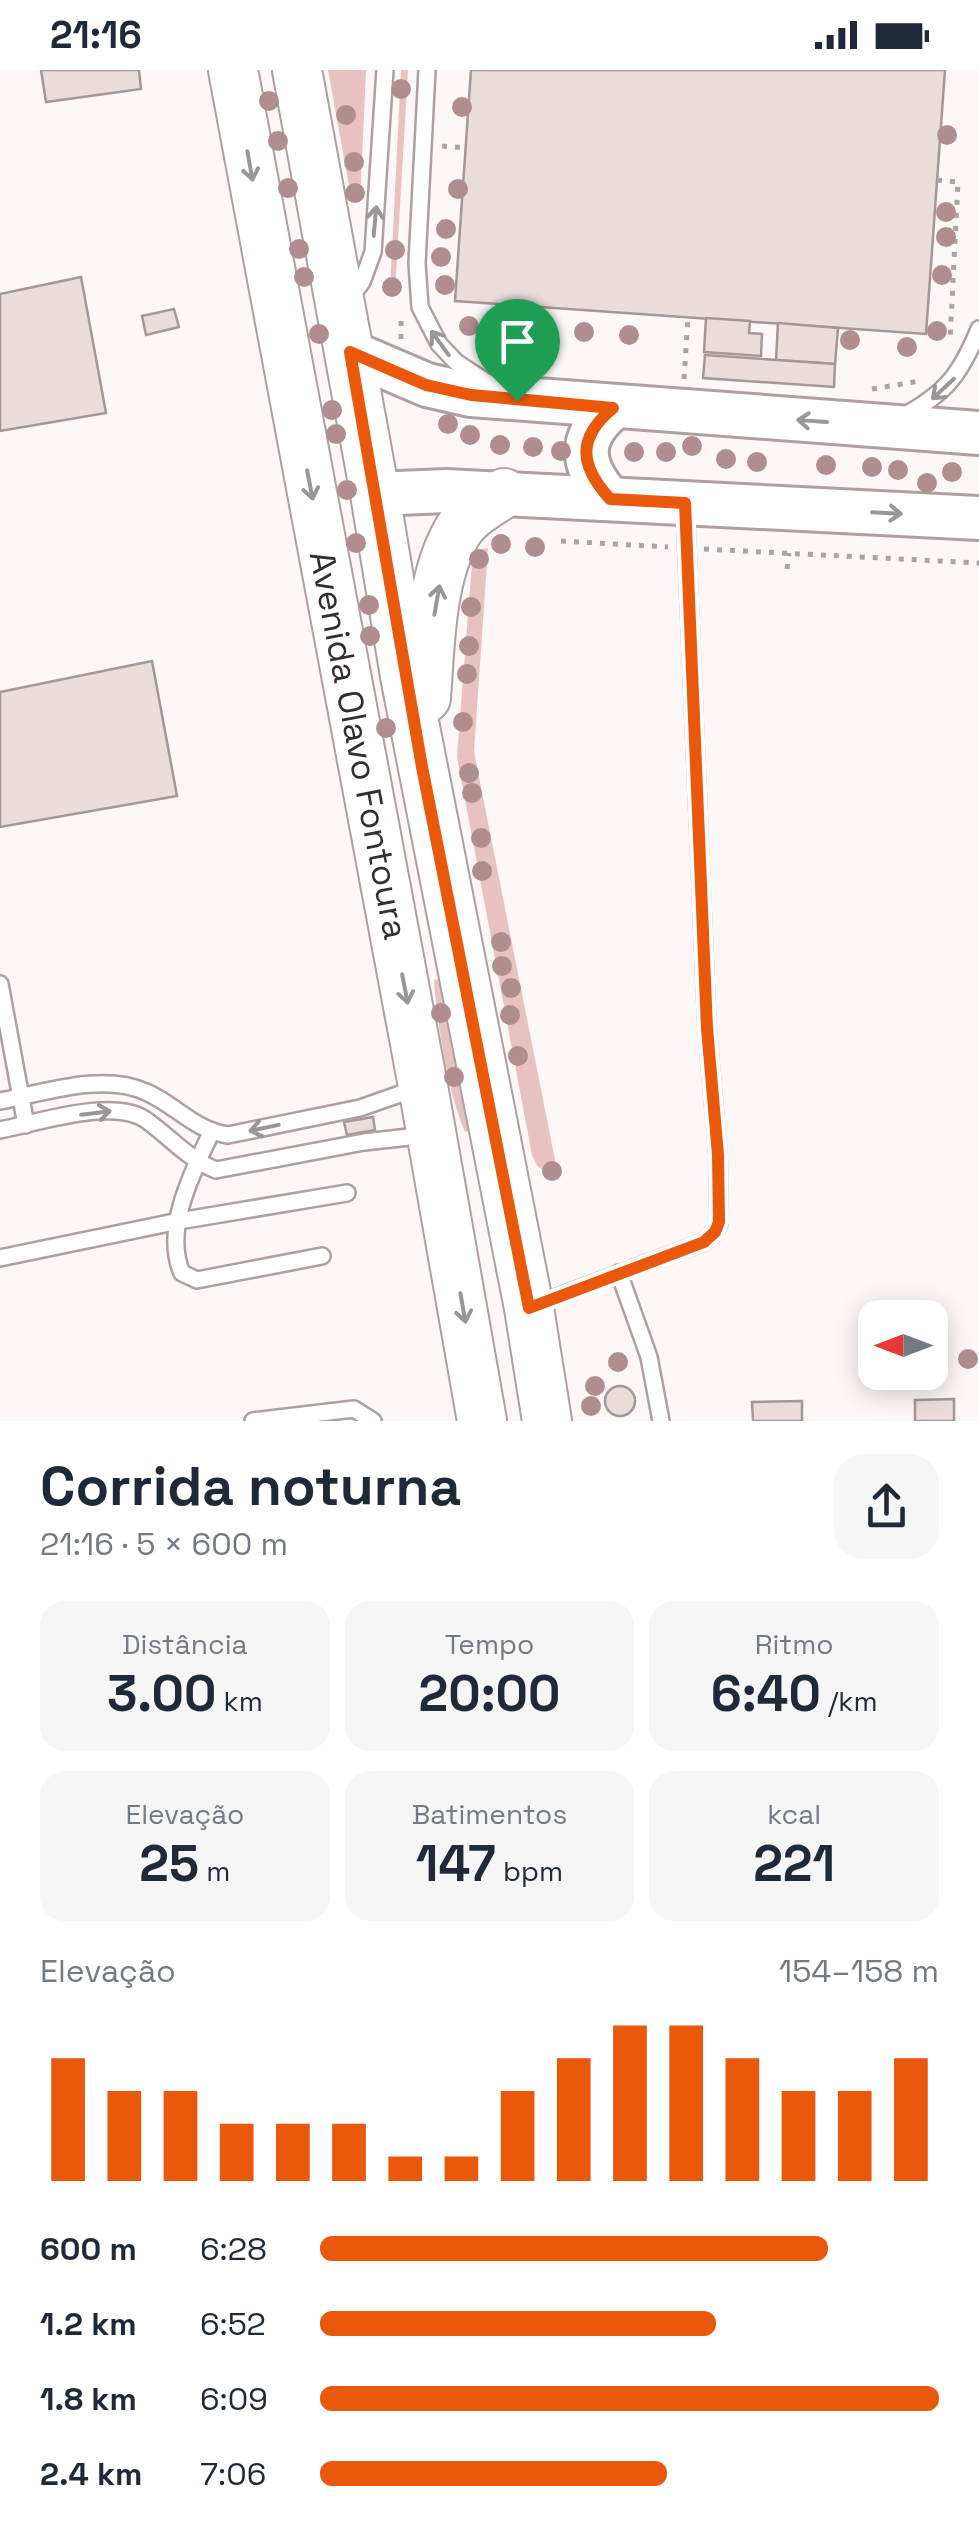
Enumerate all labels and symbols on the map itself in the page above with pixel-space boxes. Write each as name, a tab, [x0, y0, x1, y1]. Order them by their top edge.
one-way arrow	[241, 149, 260, 182]
one-way arrow	[366, 205, 385, 237]
pin	[475, 299, 560, 402]
one-way arrow	[430, 330, 451, 357]
one-way arrow	[931, 376, 957, 400]
one-way arrow	[796, 412, 828, 431]
one-way arrow	[301, 469, 320, 501]
one-way arrow	[871, 504, 903, 523]
street label: Avenida Olavo Fontoura	[300, 547, 418, 943]
one-way arrow	[428, 584, 447, 617]
one-way arrow	[396, 972, 415, 1004]
one-way arrow	[79, 1103, 111, 1121]
one-way arrow	[249, 1120, 281, 1139]
one-way arrow	[454, 1292, 473, 1324]
north arrow	[858, 1300, 948, 1390]

